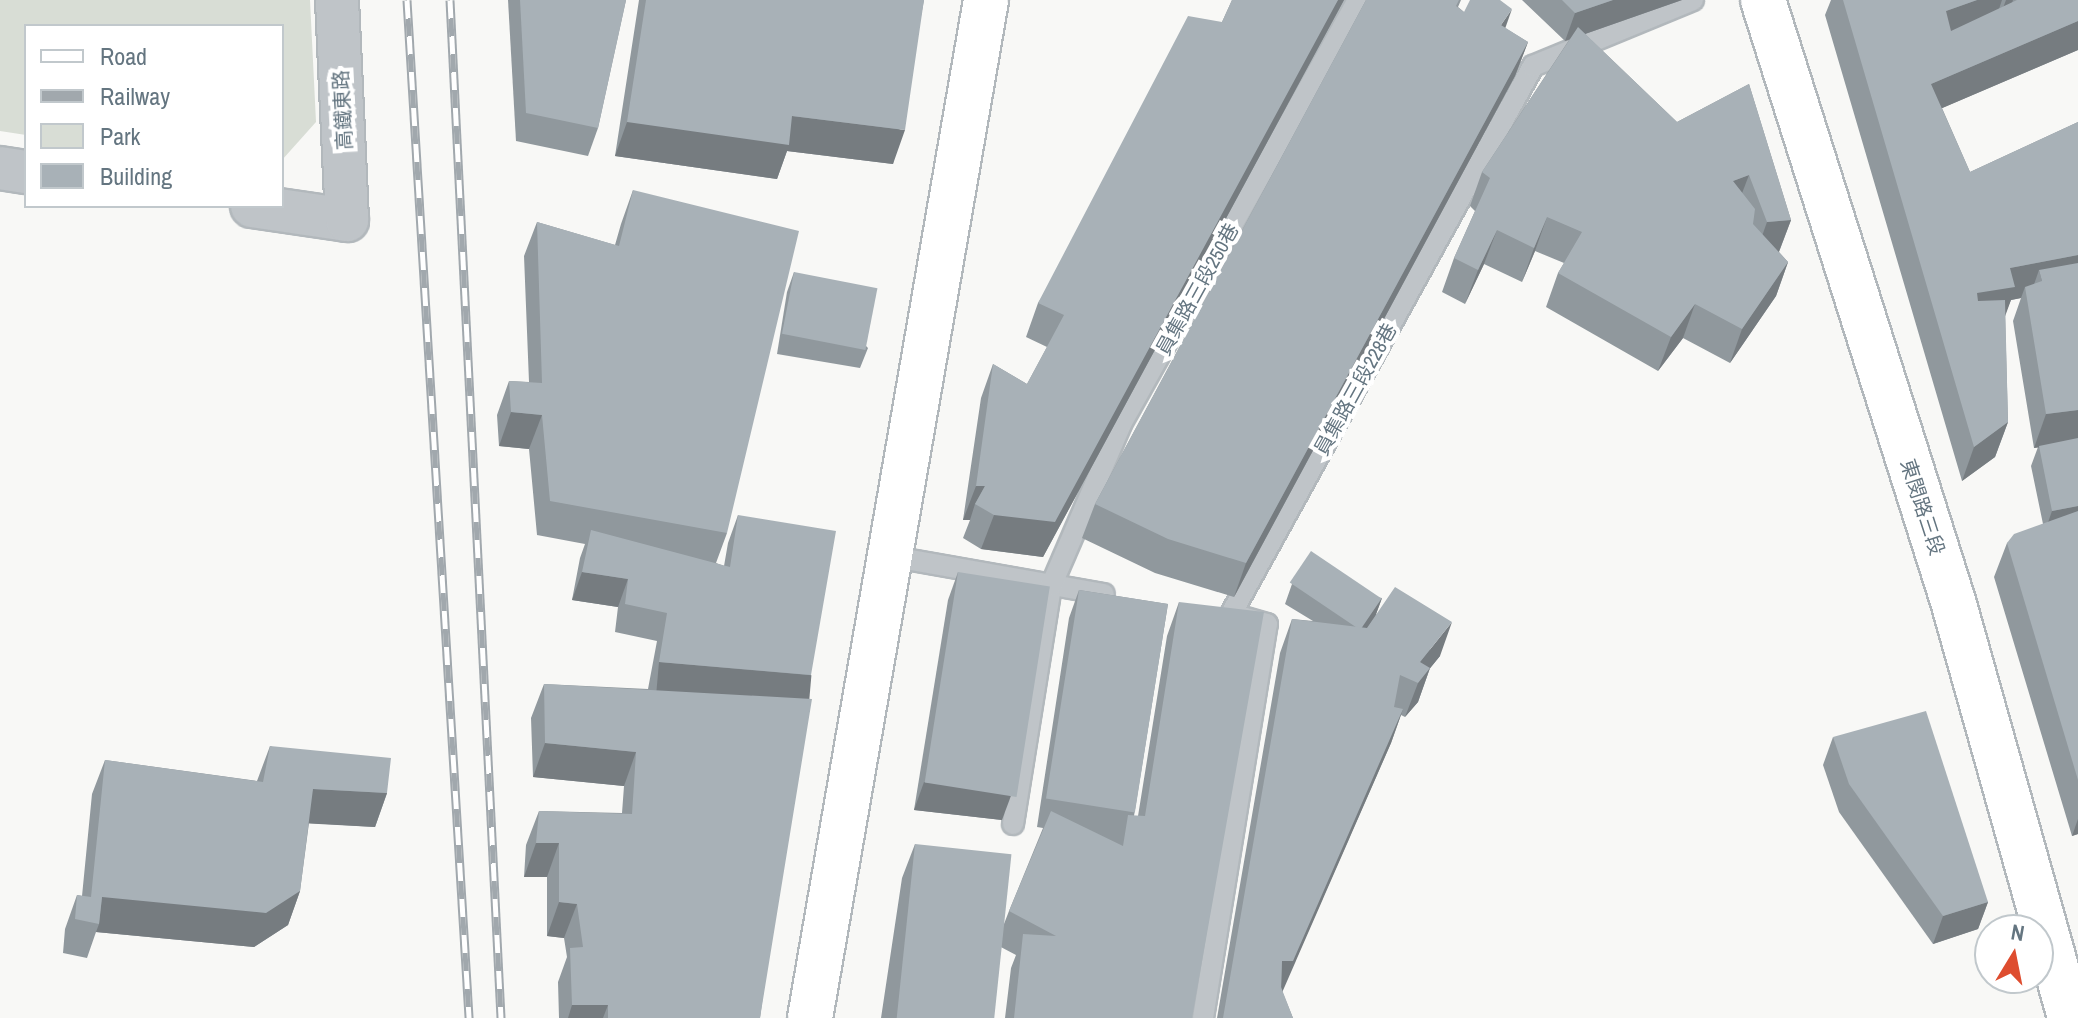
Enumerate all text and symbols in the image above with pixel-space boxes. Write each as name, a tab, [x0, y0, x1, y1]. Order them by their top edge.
legend	[24, 24, 284, 208]
text: Road	[100, 40, 147, 72]
street label: 高鐵東路	[328, 69, 356, 151]
text: Railway	[100, 80, 170, 112]
text: Park	[100, 120, 140, 152]
text: Building	[100, 160, 172, 192]
street label: 員集路三段250巷	[1151, 219, 1243, 359]
street label: 員集路三段228巷	[1309, 319, 1401, 459]
street label: 東閔路三段	[1896, 456, 1950, 558]
north arrow	[1974, 914, 2054, 994]
text: N	[2009, 916, 2027, 948]

